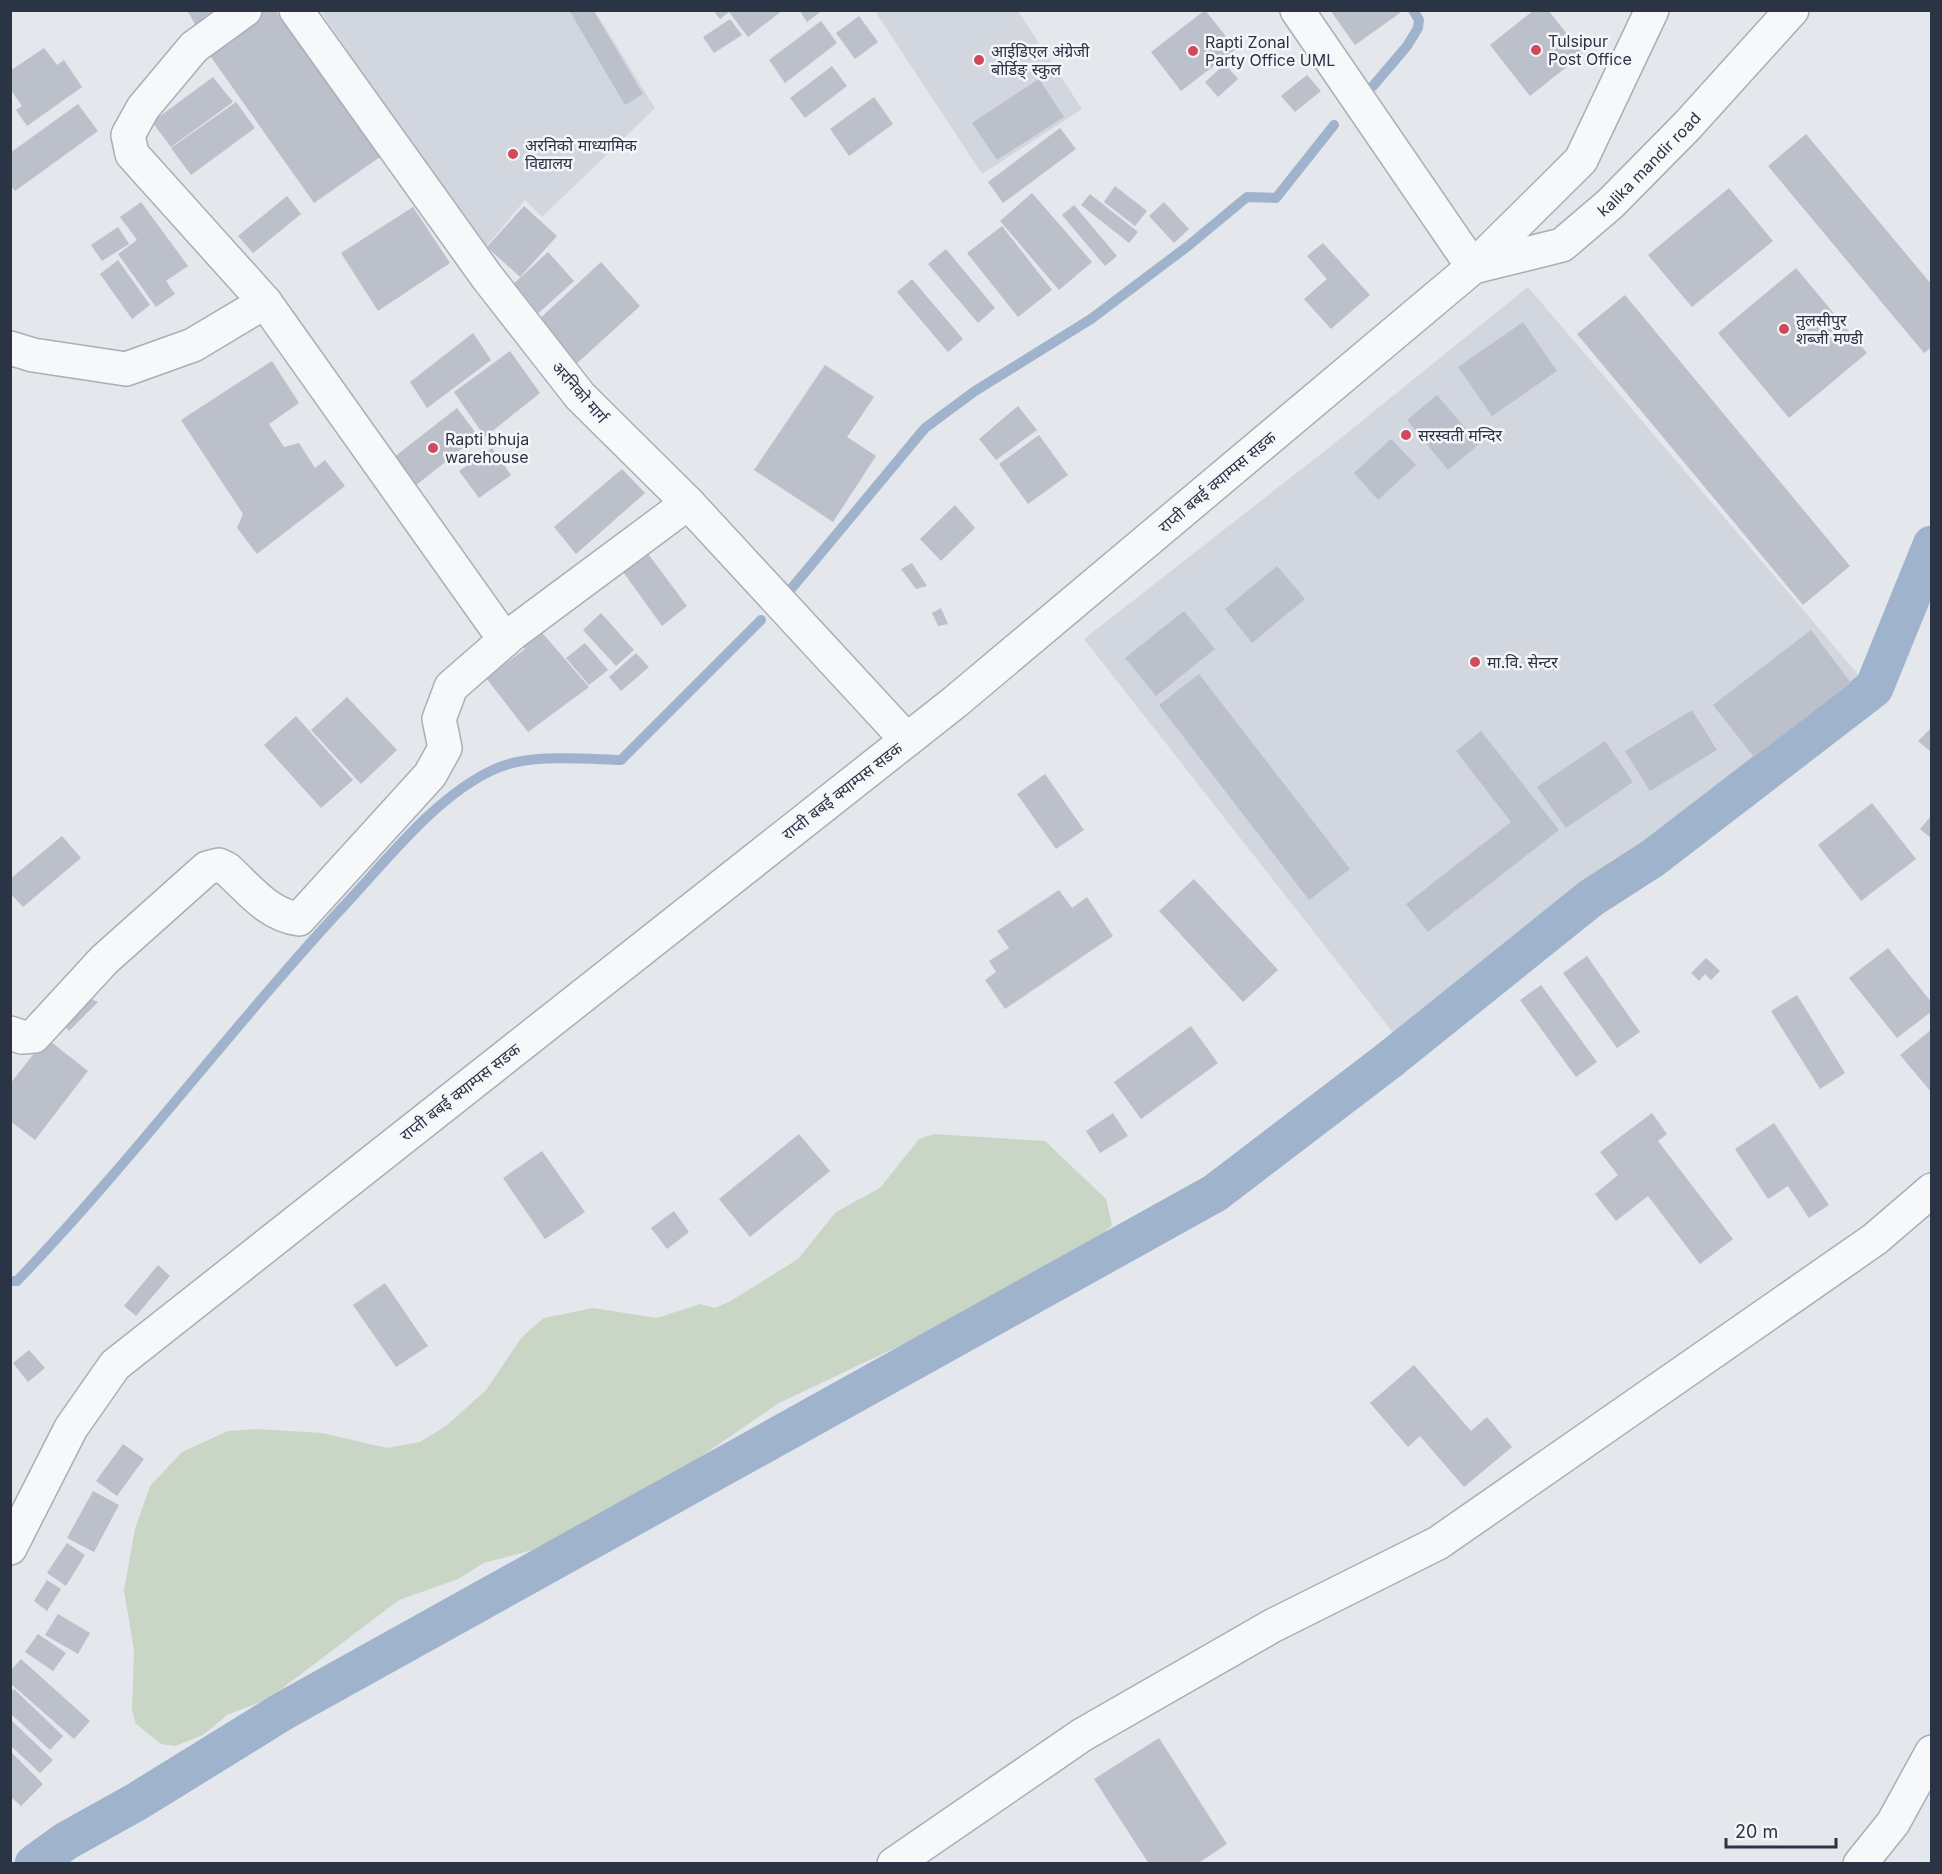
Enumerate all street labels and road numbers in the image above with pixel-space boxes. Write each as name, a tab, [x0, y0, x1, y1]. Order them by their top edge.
street label: kalika mandir road	[1593, 108, 1705, 220]
street label: अरनिको मार्ग	[548, 357, 613, 428]
street label: राप्ती बबई क्याम्पस सडक	[1154, 427, 1280, 537]
street label: राप्ती बबई क्याम्पस सडक	[778, 737, 907, 844]
street label: राप्ती बबई क्याम्पस सडक	[396, 1038, 525, 1145]

